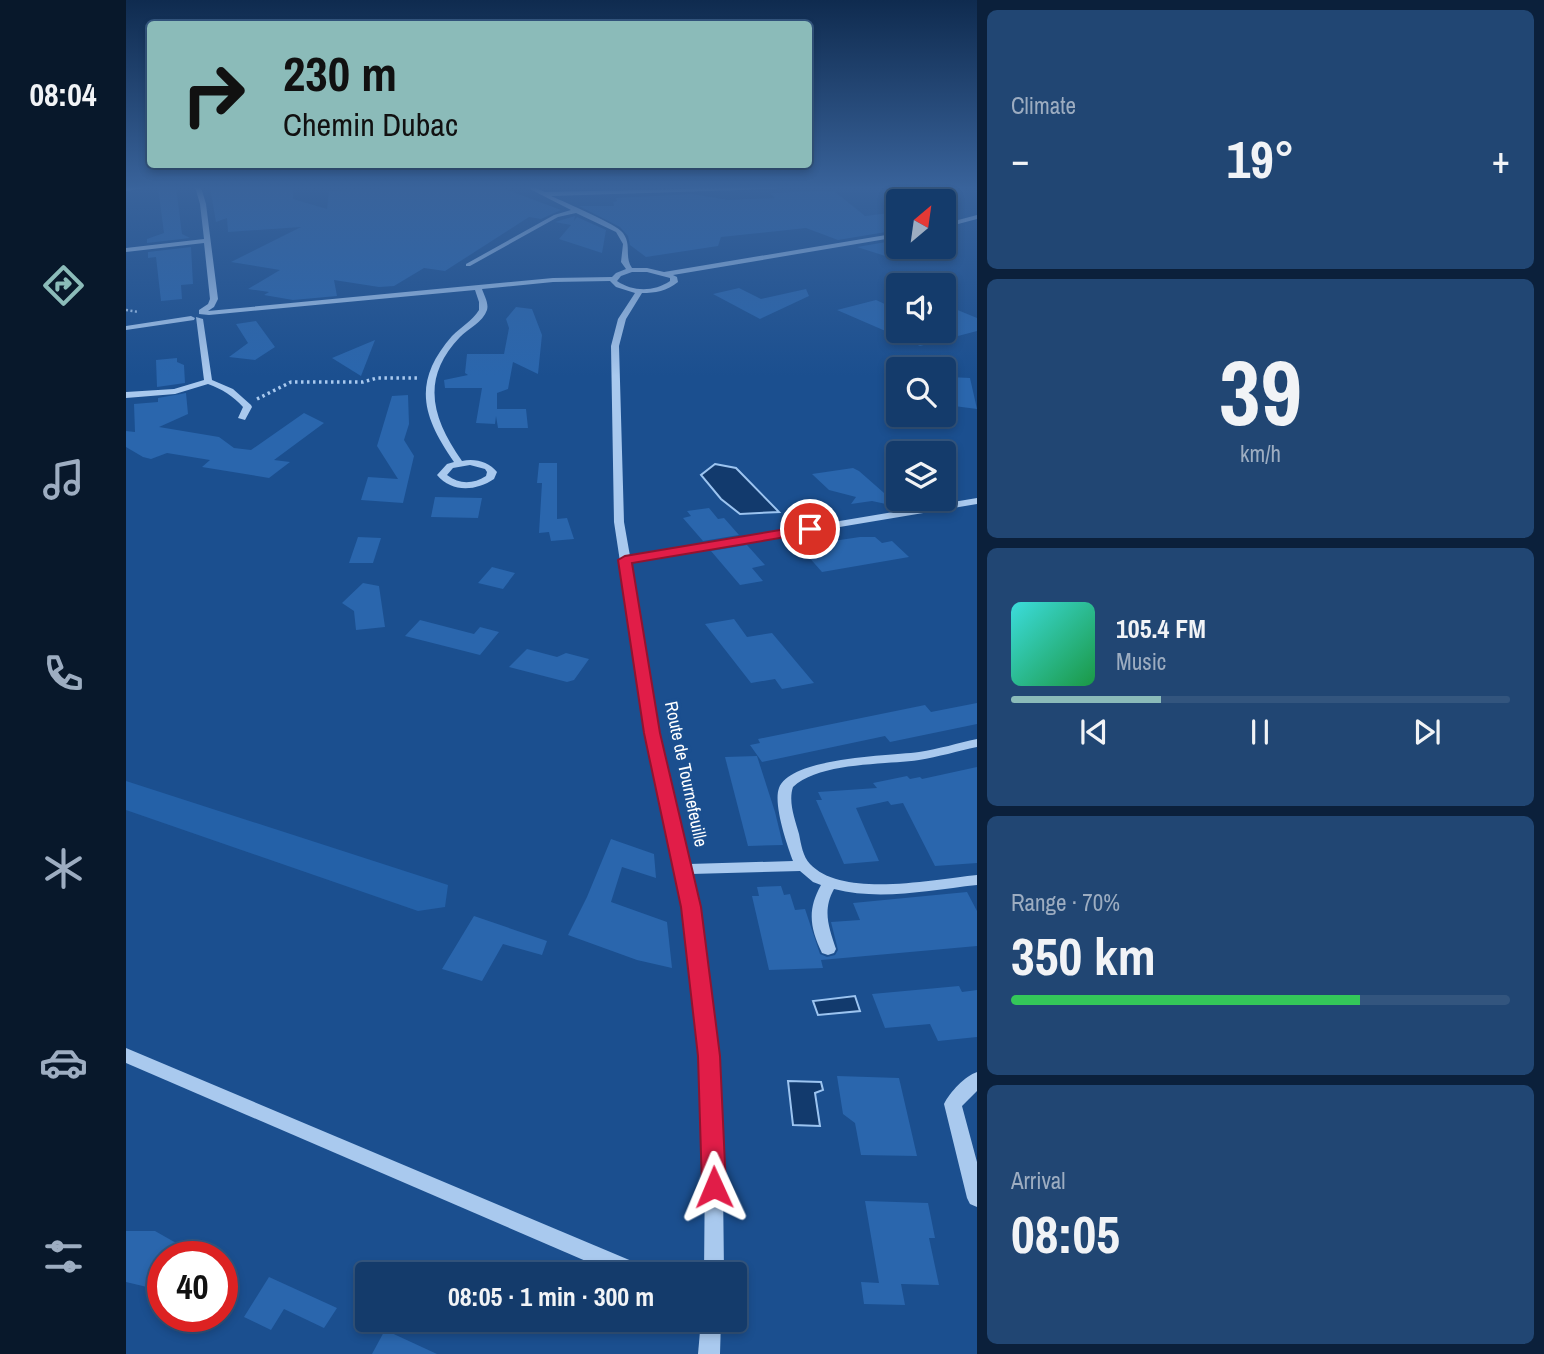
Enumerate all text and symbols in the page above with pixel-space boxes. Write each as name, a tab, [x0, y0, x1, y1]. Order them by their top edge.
text: 230 m	[283, 40, 397, 106]
icon: right	[168, 49, 259, 140]
text: 08:04	[29, 73, 97, 116]
text: Climate	[1011, 90, 1076, 121]
text: Chemin Dubac	[283, 103, 458, 146]
text: 19°	[1226, 124, 1295, 194]
text: −	[1011, 134, 1029, 185]
text: +	[1492, 134, 1510, 185]
north arrow	[886, 189, 956, 259]
map controls	[886, 189, 956, 511]
icon: directions	[39, 261, 88, 310]
button: sound	[886, 273, 956, 343]
text: 39	[1219, 331, 1302, 453]
button: search	[886, 357, 956, 427]
text: km/h	[1240, 438, 1281, 469]
button: layers	[886, 441, 956, 511]
icon: music	[39, 455, 88, 504]
pin	[780, 499, 840, 559]
icon: arrive	[791, 510, 829, 548]
text: 105.4 FM	[1116, 611, 1206, 646]
text: Music	[1116, 646, 1166, 677]
icon: phone	[39, 649, 88, 698]
street label: Route de Tournefeuille	[659, 699, 714, 849]
icon: previous	[1075, 713, 1113, 751]
icon: pause	[1241, 713, 1279, 751]
icon: next	[1408, 713, 1446, 751]
icon: climate	[39, 844, 88, 893]
text: Range · 70%	[1011, 887, 1120, 918]
text: 350 km	[1011, 921, 1156, 991]
icon: car	[39, 1038, 88, 1087]
position arrow	[677, 1150, 751, 1224]
text: Arrival	[1011, 1165, 1066, 1196]
text: 08:05	[1011, 1199, 1120, 1269]
icon: filters	[39, 1232, 88, 1281]
speed limit sign: 40	[147, 1241, 238, 1332]
text: 08:05 · 1 min · 300 m	[448, 1279, 654, 1314]

